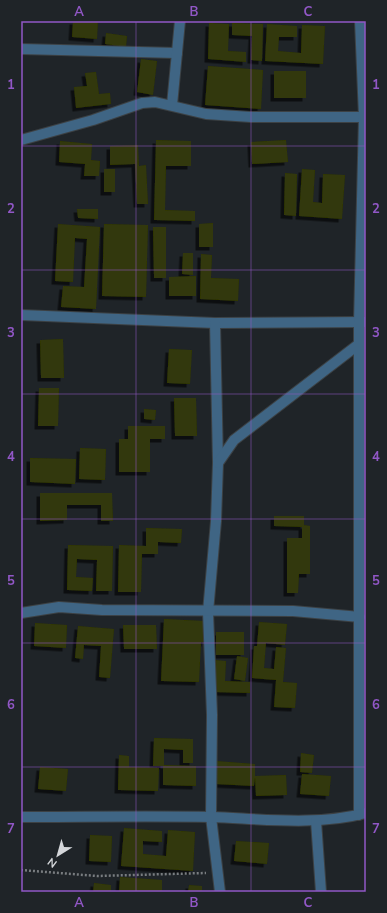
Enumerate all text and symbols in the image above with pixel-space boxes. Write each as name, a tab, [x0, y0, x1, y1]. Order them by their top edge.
text: A	[74, 3, 84, 21]
text: B	[190, 3, 199, 21]
text: C	[304, 3, 313, 21]
text: 1	[7, 76, 15, 94]
text: 1	[372, 76, 380, 94]
text: 2	[7, 200, 15, 218]
text: 2	[372, 200, 380, 218]
text: 3	[7, 324, 15, 342]
text: 3	[372, 324, 380, 342]
text: 4	[7, 448, 15, 466]
text: 4	[372, 448, 380, 466]
text: 5	[7, 572, 15, 590]
text: 5	[372, 572, 380, 590]
text: 6	[7, 696, 15, 714]
text: 6	[372, 696, 380, 714]
text: 7	[7, 820, 15, 838]
text: 7	[372, 820, 380, 838]
north arrow	[38, 835, 78, 875]
text: N	[44, 854, 60, 871]
text: A	[74, 894, 84, 912]
text: B	[190, 894, 199, 912]
text: C	[304, 894, 313, 912]

